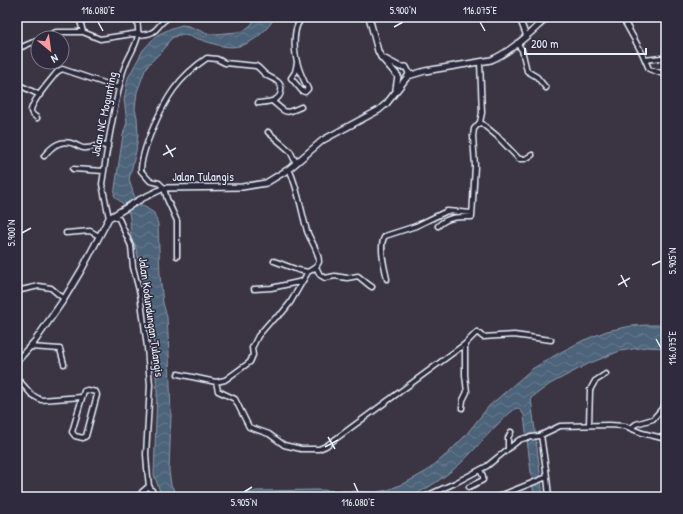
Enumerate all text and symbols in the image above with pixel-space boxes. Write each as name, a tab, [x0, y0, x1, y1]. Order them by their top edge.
text: 116.080°E	[81, 4, 115, 17]
text: 5.900°N	[390, 4, 416, 17]
text: 116.075°E	[463, 4, 497, 17]
north arrow	[30, 30, 70, 70]
scale bar	[525, 30, 646, 56]
text: 200 m	[531, 35, 558, 52]
text: N	[49, 51, 61, 66]
street label: Jalan NC Mogunting	[86, 70, 121, 158]
street label: Jalan Tulangis	[172, 168, 234, 185]
text: 5.900°N	[5, 220, 18, 246]
text: 5.905°N	[666, 248, 679, 274]
street label: Jalan Kodundungan Tulangis	[135, 256, 168, 378]
text: 116.075°E	[666, 331, 679, 365]
text: 5.905°N	[231, 496, 257, 509]
text: 116.080°E	[341, 496, 375, 509]

